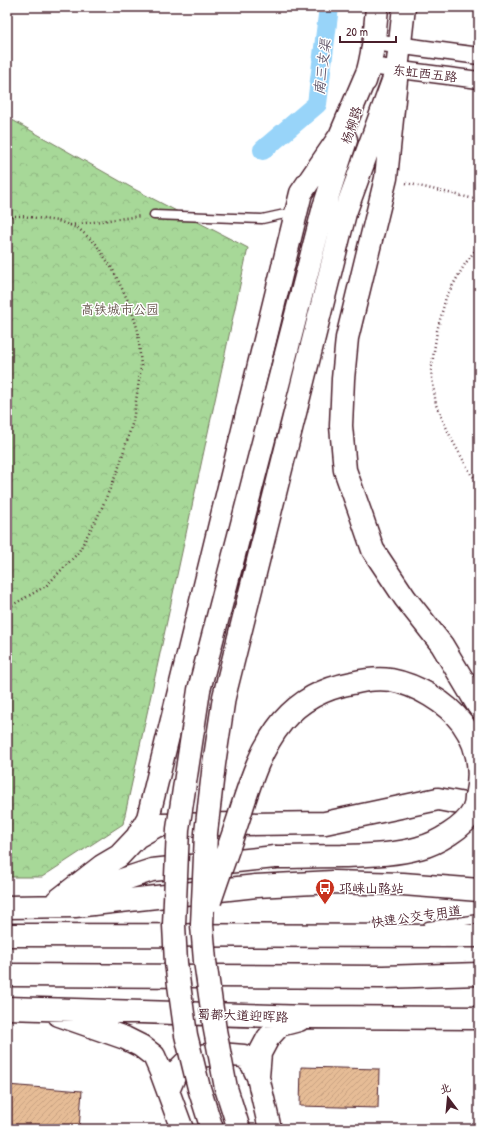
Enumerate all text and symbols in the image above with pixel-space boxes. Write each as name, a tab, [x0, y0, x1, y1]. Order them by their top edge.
scale bar	[340, 18, 396, 44]
text: 20 m	[346, 23, 368, 40]
water label: 南三支渠	[309, 37, 334, 96]
street label: 东虹西五路	[392, 60, 458, 86]
street label: 杨柳路	[336, 104, 366, 146]
park label: 高铁城市公园	[81, 300, 159, 318]
bus stop icon: 邛崃山路站	[314, 877, 336, 905]
place label: 邛崃山路站	[339, 879, 404, 897]
street label: 快速公交专用道	[370, 901, 462, 931]
street label: 蜀都大道迎晖路	[197, 1004, 289, 1026]
north arrow	[428, 1078, 468, 1118]
text: 北	[438, 1080, 452, 1097]

